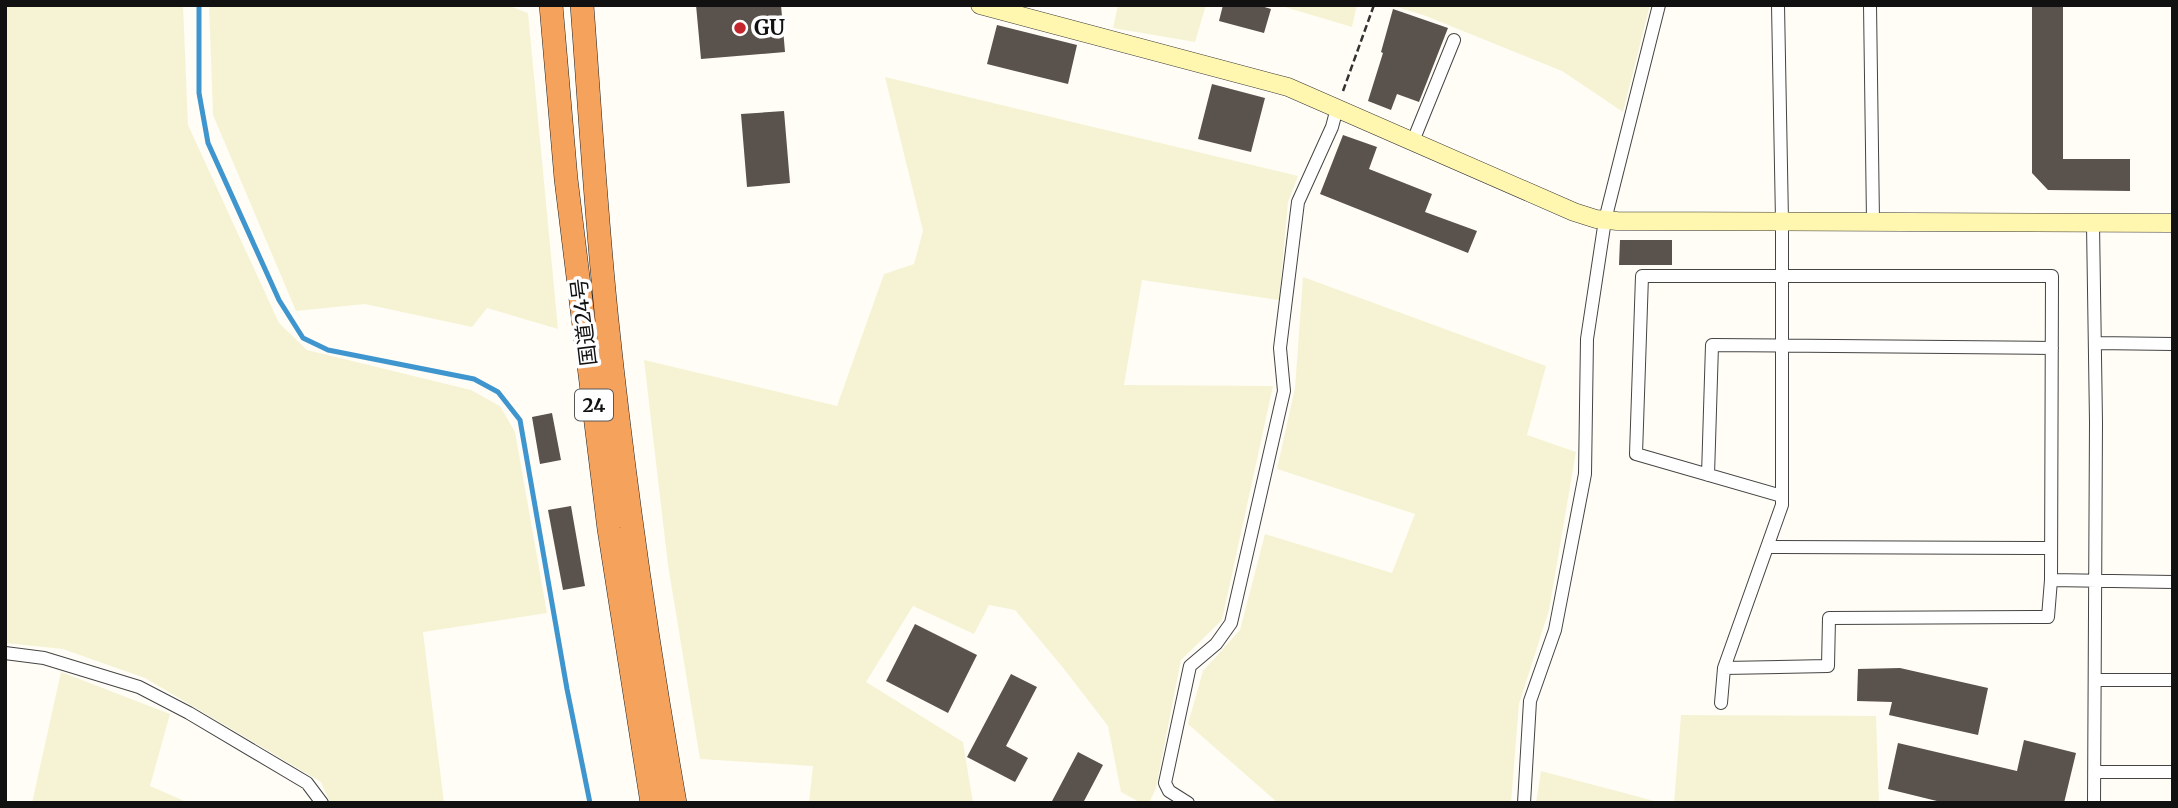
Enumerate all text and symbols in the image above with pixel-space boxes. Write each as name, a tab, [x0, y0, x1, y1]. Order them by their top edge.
place label: GU	[754, 14, 785, 41]
marker: GU	[732, 20, 748, 36]
street label: 国道24号	[565, 277, 602, 367]
road number: 24	[575, 390, 613, 420]

